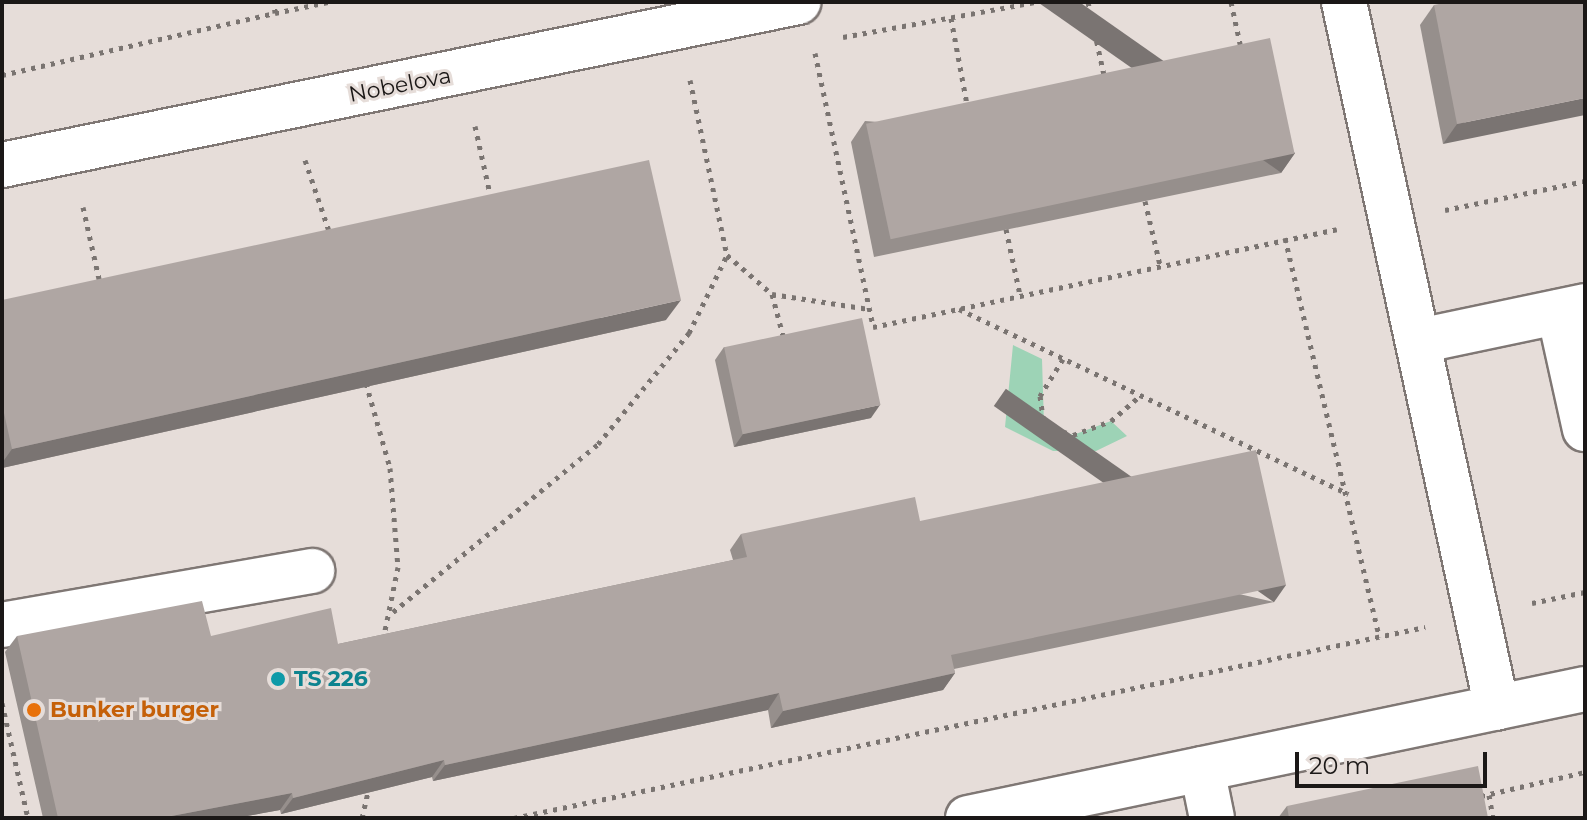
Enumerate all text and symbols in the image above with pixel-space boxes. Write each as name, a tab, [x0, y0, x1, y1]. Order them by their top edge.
street label: Nobelova	[347, 62, 453, 108]
place label: TS 226	[294, 666, 368, 692]
marker: TS 226	[269, 670, 287, 688]
place label: Bunker burger	[50, 697, 219, 723]
marker: Bunker burger	[25, 701, 43, 719]
scale bar	[1299, 736, 1491, 786]
text: 20 m	[1309, 751, 1370, 780]

